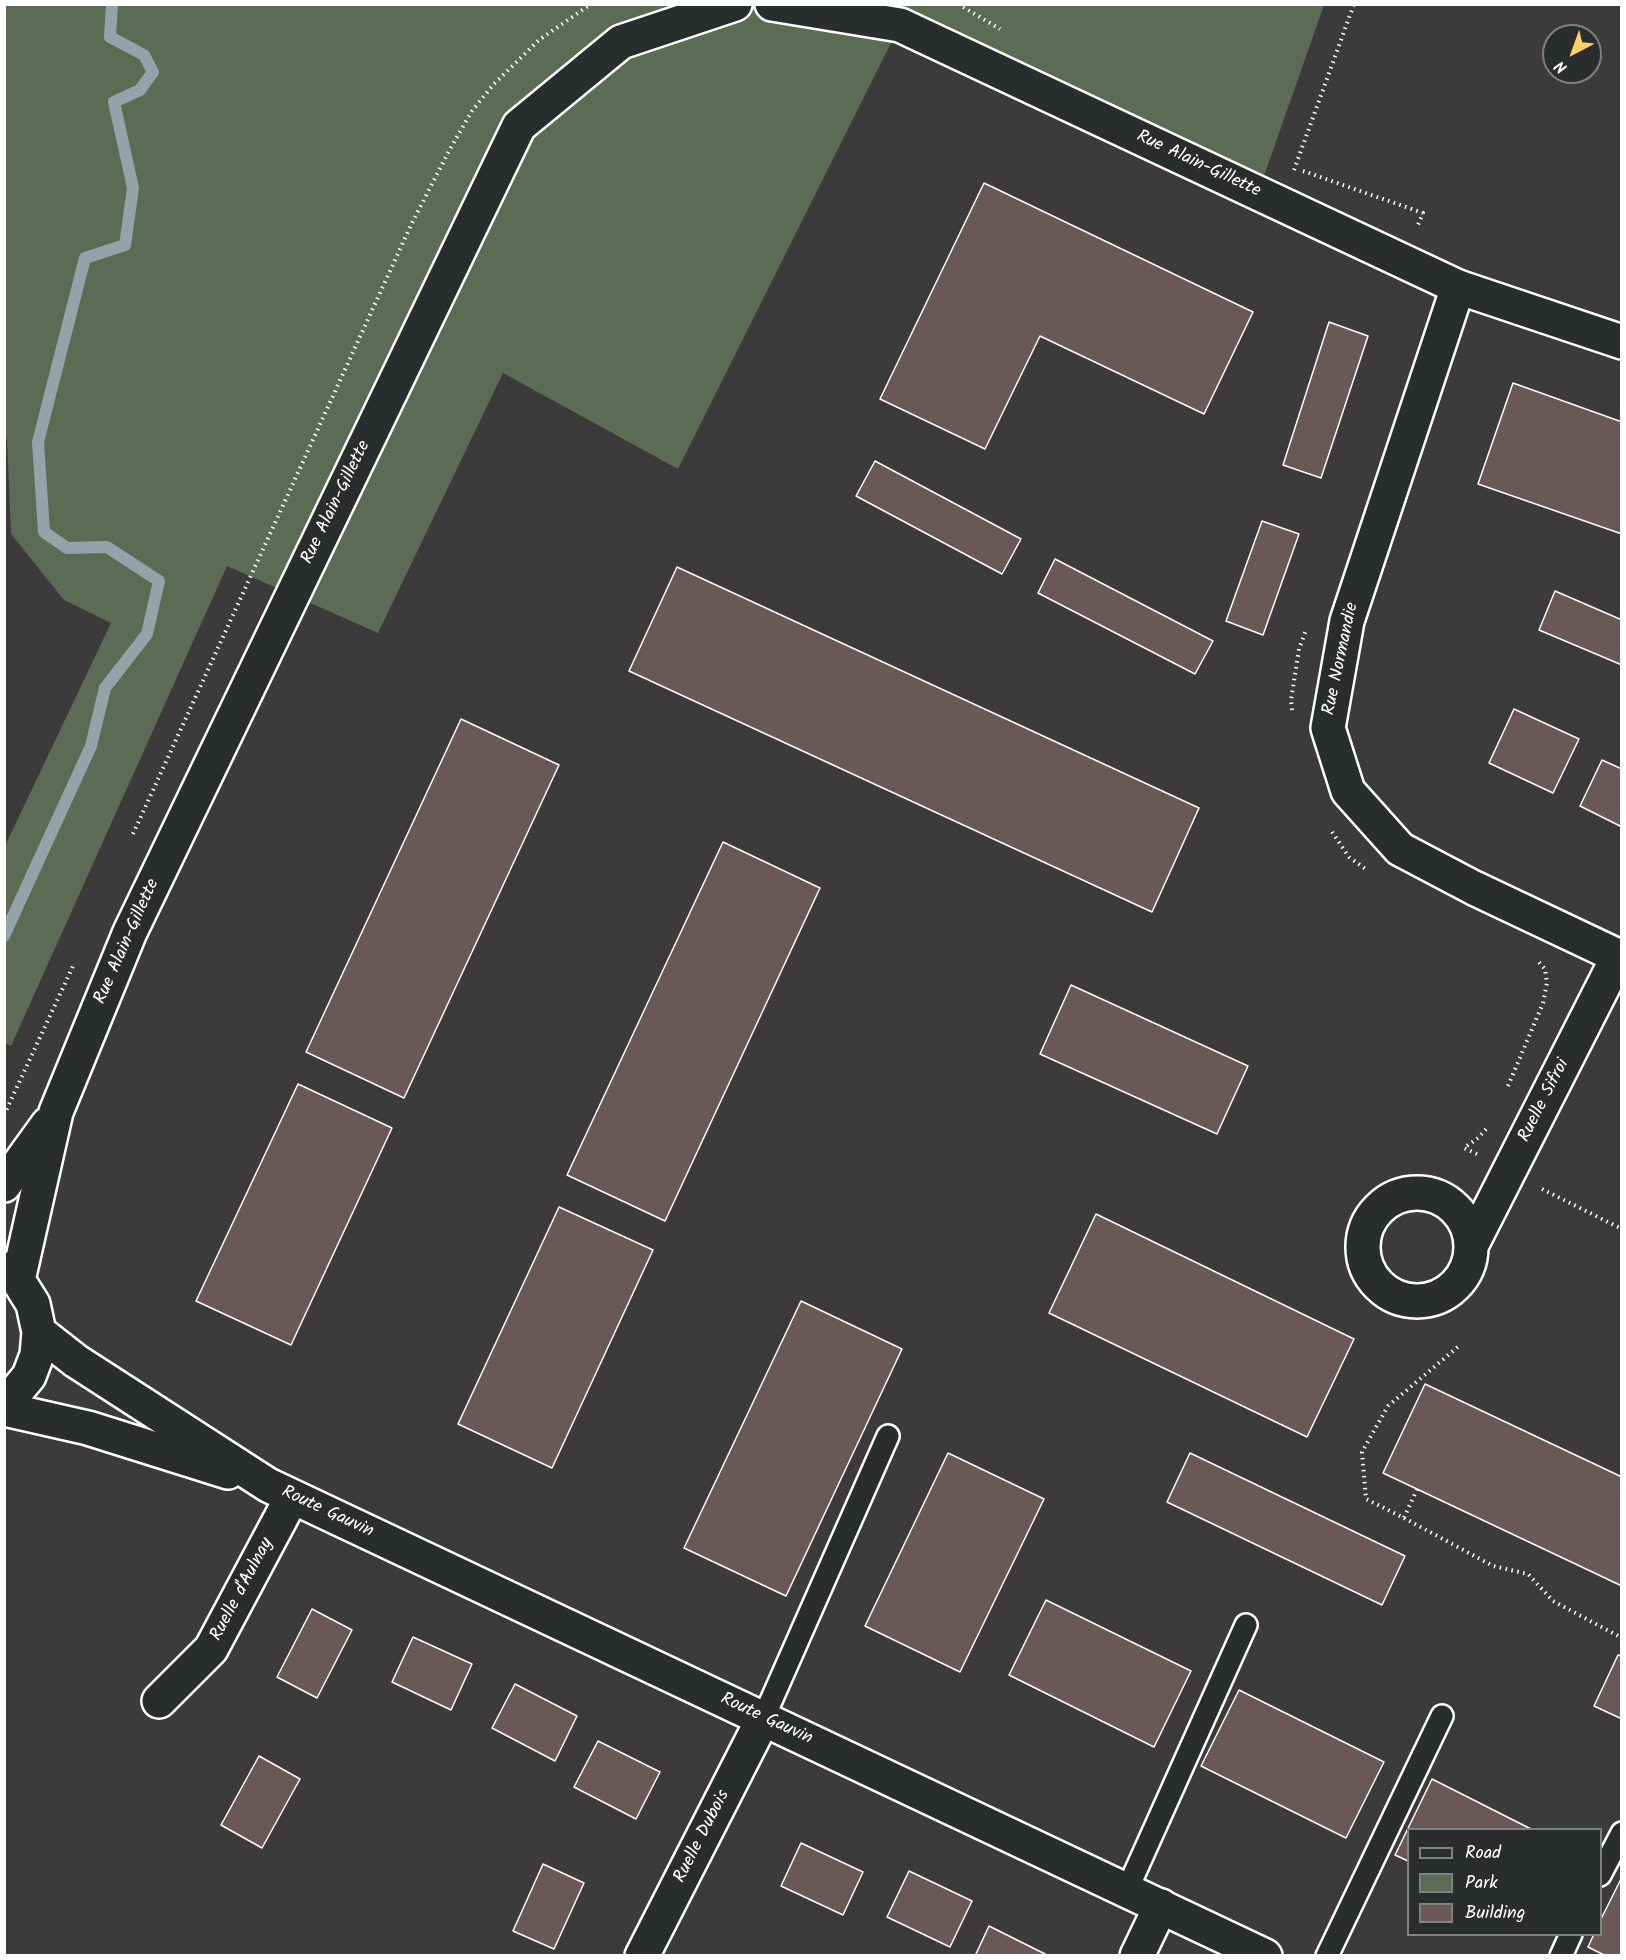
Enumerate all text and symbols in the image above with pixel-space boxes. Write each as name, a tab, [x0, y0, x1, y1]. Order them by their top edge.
north arrow	[1542, 24, 1602, 84]
text: N	[1549, 54, 1573, 79]
street label: Rue Alain-Gillette	[1132, 127, 1264, 203]
street label: Rue Alain-Gillette	[298, 438, 376, 568]
street label: Rue Normandie	[1320, 601, 1364, 717]
street label: Rue Alain-Gillette	[91, 876, 165, 1008]
street label: Ruelle Sifroi	[1515, 1056, 1575, 1146]
street label: Route Gauvin	[277, 1482, 377, 1544]
street label: Ruelle d'Aulnay	[207, 1535, 279, 1645]
street label: Route Gauvin	[716, 1689, 816, 1751]
street label: Ruelle Dubois	[670, 1787, 736, 1887]
legend	[1407, 1828, 1602, 1936]
text: Road	[1465, 1839, 1501, 1868]
text: Park	[1465, 1869, 1498, 1898]
text: Building	[1465, 1899, 1525, 1928]

